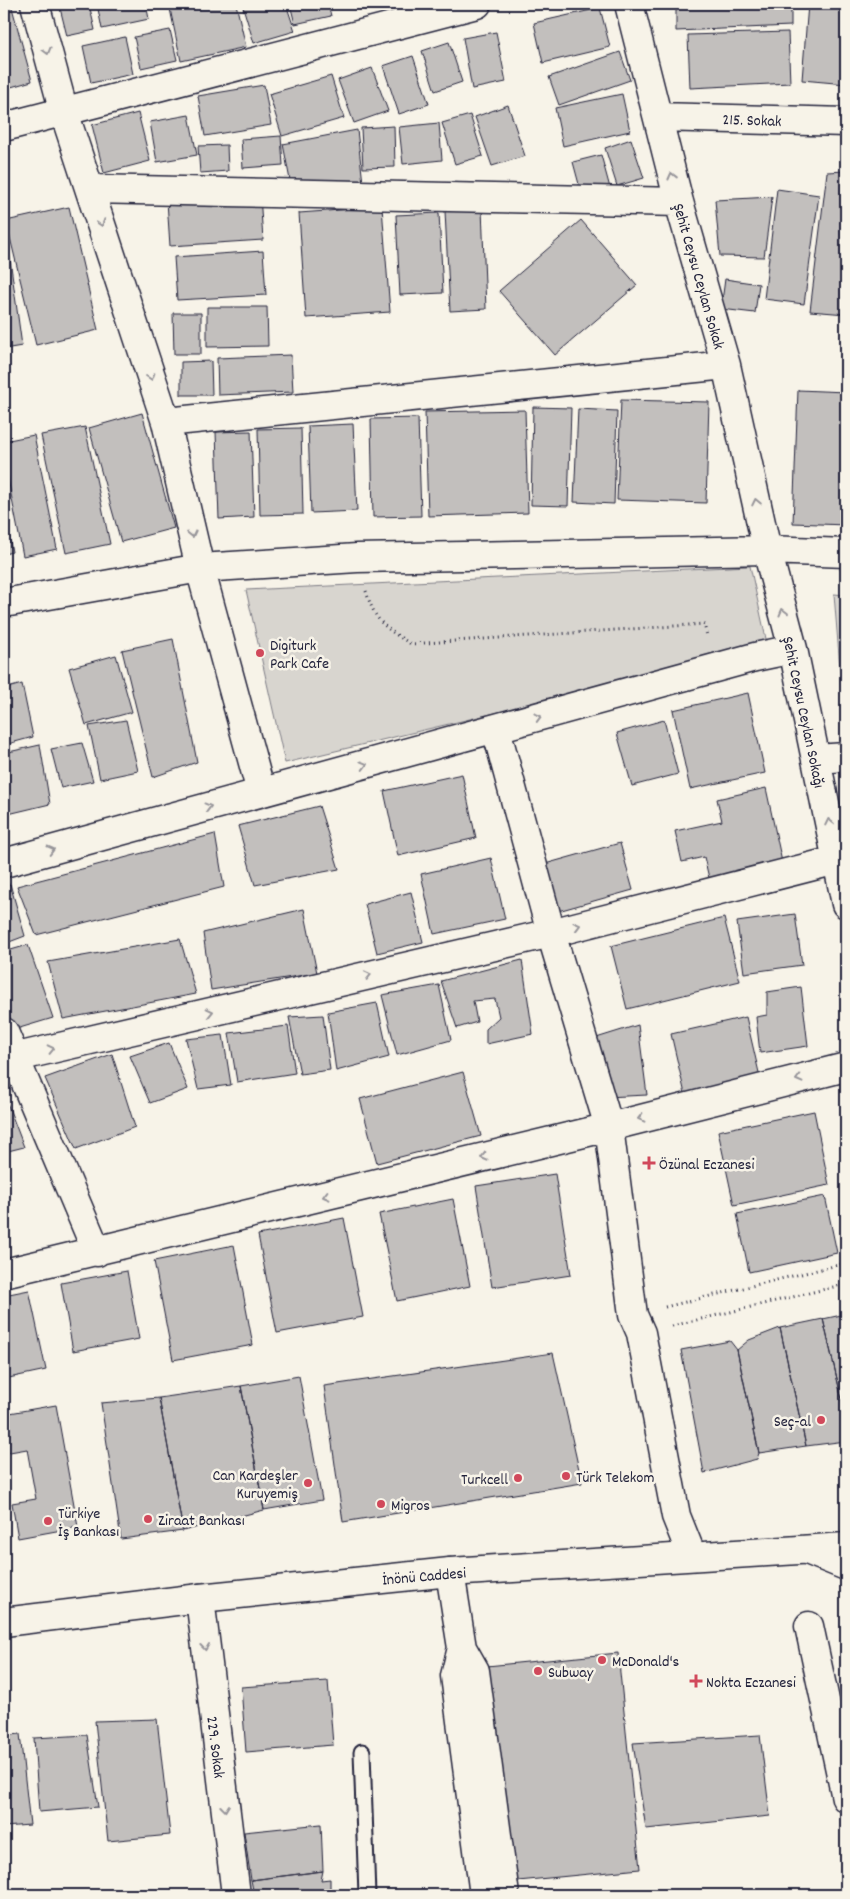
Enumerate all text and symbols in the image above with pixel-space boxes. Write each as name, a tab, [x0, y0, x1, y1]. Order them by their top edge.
one-way arrow	[42, 46, 52, 54]
street label: 215. Sokak	[722, 109, 782, 134]
one-way arrow	[667, 171, 678, 180]
street label: Şehit Ceysu Ceylan Sokak	[666, 201, 729, 352]
one-way arrow	[95, 218, 105, 226]
one-way arrow	[145, 372, 155, 381]
one-way arrow	[751, 498, 762, 507]
one-way arrow	[186, 530, 197, 539]
one-way arrow	[778, 607, 789, 616]
place label: Digiturk Park Cafe	[270, 635, 329, 676]
street label: Şehit Ceysu Ceylan Sokağı	[775, 635, 830, 790]
marker: Digiturk Park Cafe	[254, 647, 266, 659]
one-way arrow	[533, 713, 542, 723]
one-way arrow	[360, 760, 368, 770]
one-way arrow	[203, 803, 211, 813]
one-way arrow	[824, 817, 835, 826]
one-way arrow	[46, 845, 55, 856]
one-way arrow	[573, 921, 582, 932]
one-way arrow	[363, 970, 372, 981]
one-way arrow	[205, 1007, 214, 1018]
one-way arrow	[47, 1044, 56, 1055]
one-way arrow	[795, 1073, 803, 1083]
one-way arrow	[638, 1113, 646, 1123]
one-way arrow	[479, 1151, 488, 1162]
place label: Özünal Eczanesi	[659, 1154, 754, 1177]
marker: Özünal Eczanesi	[643, 1157, 655, 1169]
one-way arrow	[321, 1190, 330, 1201]
place label: Seç-al	[774, 1411, 811, 1434]
marker: Seç-al	[815, 1414, 827, 1426]
place label: Can Kardeşler Kuruyemiş	[212, 1465, 298, 1506]
place label: Türk Telekom	[576, 1467, 654, 1490]
place label: Turkcell	[461, 1469, 508, 1492]
marker: Türk Telekom	[560, 1470, 572, 1482]
marker: Turkcell	[512, 1472, 524, 1484]
marker: Can Kardeşler Kuruyemiş	[302, 1477, 314, 1489]
place label: Migros	[391, 1495, 430, 1518]
marker: Migros	[375, 1498, 387, 1510]
place label: Türkiye İş Bankası	[58, 1503, 119, 1544]
place label: Ziraat Bankası	[158, 1510, 245, 1533]
marker: Ziraat Bankası	[142, 1513, 154, 1525]
marker: Türkiye İş Bankası	[42, 1515, 54, 1527]
street label: İnönü Caddesi	[381, 1562, 467, 1593]
one-way arrow	[199, 1643, 210, 1651]
place label: McDonald's	[612, 1651, 680, 1674]
marker: McDonald's	[596, 1654, 608, 1666]
place label: Subway	[548, 1662, 594, 1685]
marker: Subway	[532, 1665, 544, 1677]
place label: Nokta Eczanesi	[706, 1672, 796, 1695]
marker: Nokta Eczanesi	[690, 1675, 702, 1687]
street label: 229. Sokak	[199, 1715, 230, 1780]
one-way arrow	[219, 1804, 230, 1812]

